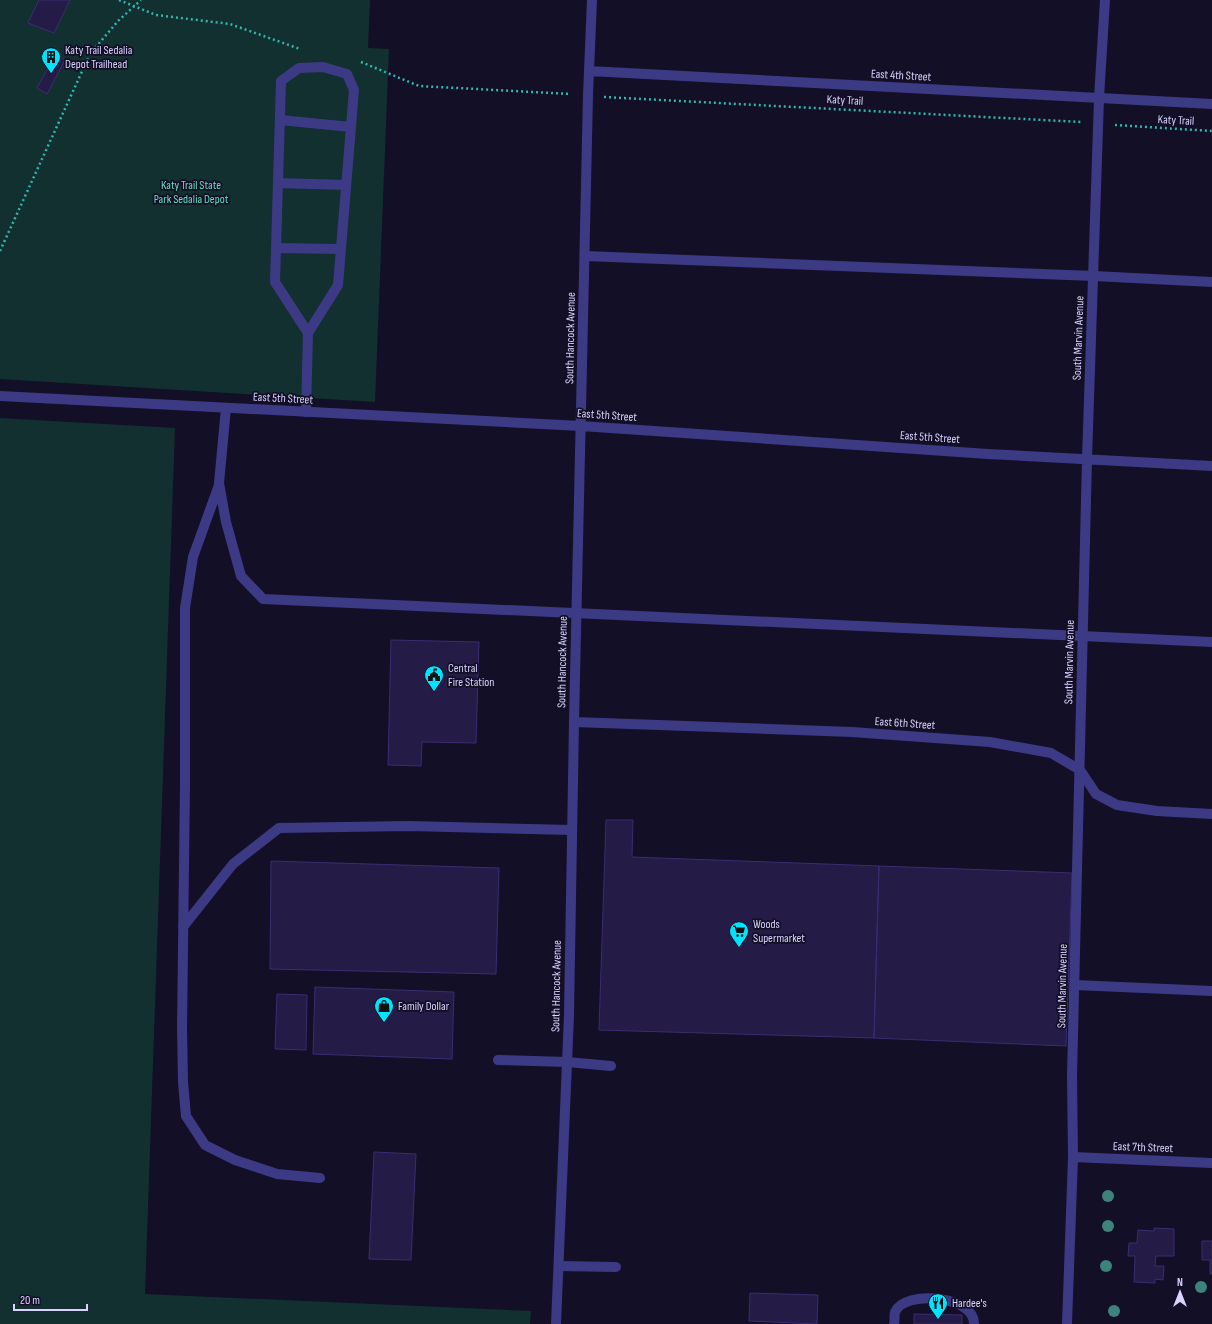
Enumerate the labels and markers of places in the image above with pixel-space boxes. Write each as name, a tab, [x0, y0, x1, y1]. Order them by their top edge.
place label: Katy Trail Sedalia Depot Trailhead	[65, 43, 133, 72]
building icon: Katy Trail Sedalia Depot Trailhead	[40, 46, 62, 74]
place label: Central Fire Station	[448, 661, 494, 690]
public building icon: Central Fire Station	[423, 664, 445, 692]
place label: Woods Supermarket	[753, 917, 805, 946]
supermarket icon: Woods Supermarket	[728, 920, 750, 948]
shop icon: Family Dollar	[373, 995, 395, 1023]
place label: Family Dollar	[398, 999, 450, 1014]
restaurant icon: Hardee's	[927, 1292, 949, 1320]
place label: Hardee's	[952, 1296, 987, 1311]

